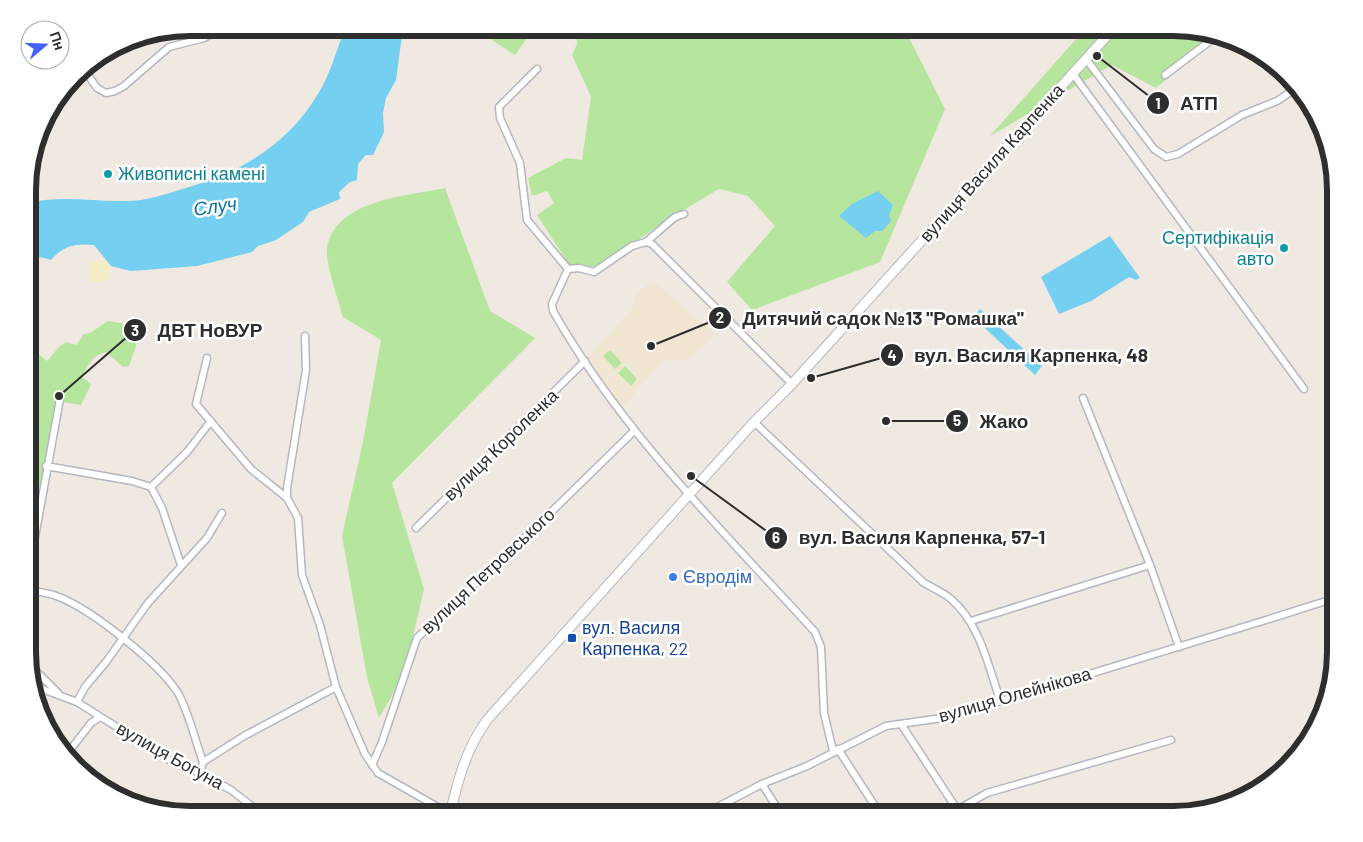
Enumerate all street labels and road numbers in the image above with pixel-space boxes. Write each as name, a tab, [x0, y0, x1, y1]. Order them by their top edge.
street label: вулиця Василя Карпенка	[914, 78, 1069, 246]
street label: вулиця Короленка	[438, 383, 563, 505]
street label: вулиця Петровського	[416, 503, 559, 638]
street label: вулиця Олейнікова	[936, 661, 1095, 726]
street label: вулиця Богуна	[113, 717, 229, 794]

